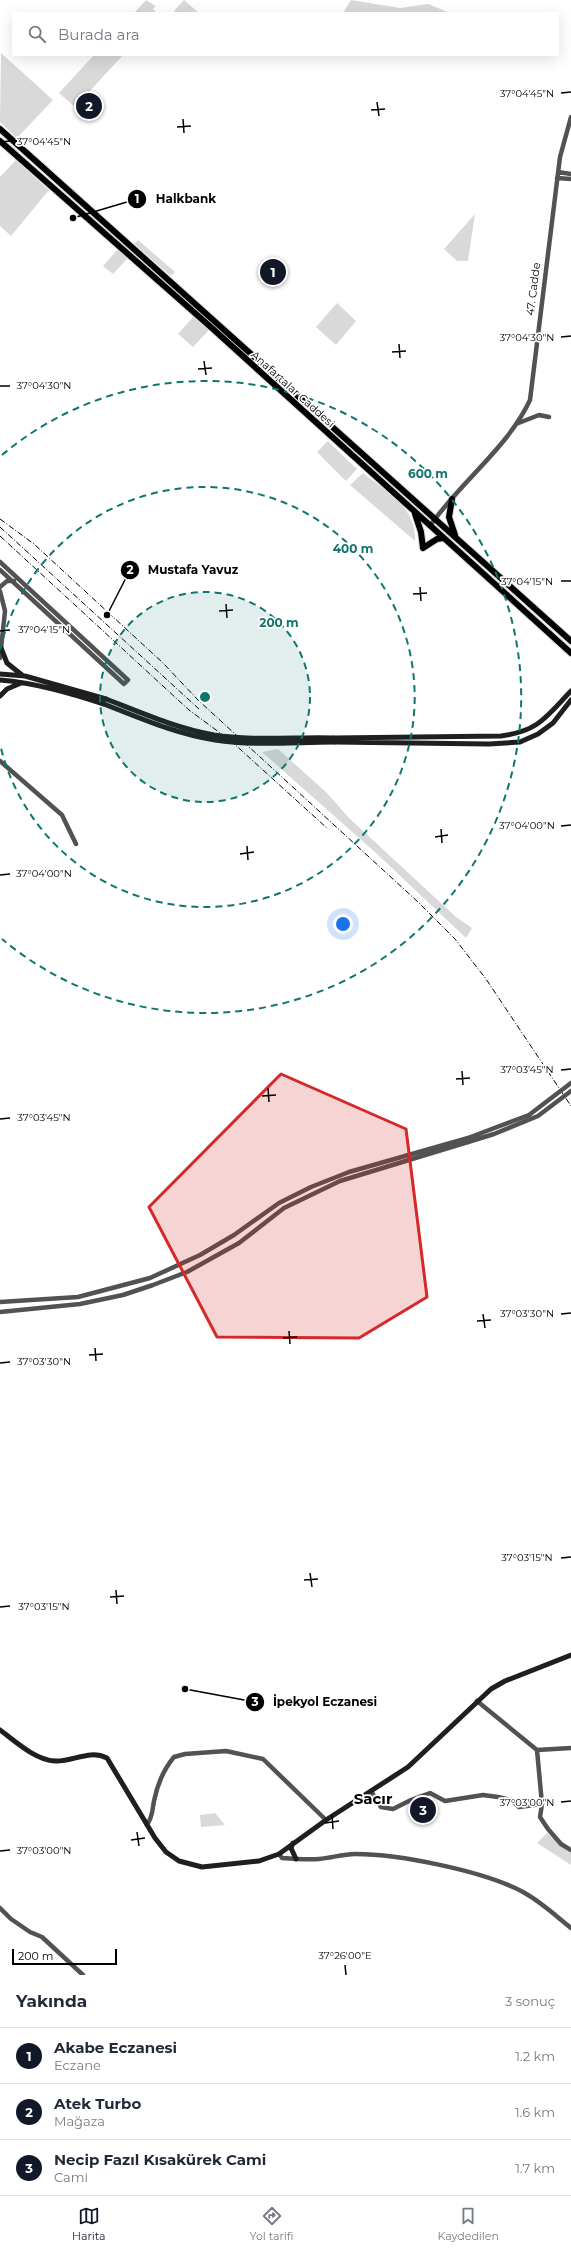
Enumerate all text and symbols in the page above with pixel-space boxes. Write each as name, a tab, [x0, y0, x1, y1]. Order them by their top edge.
search box	[12, 12, 559, 56]
icon: search	[26, 23, 48, 45]
text: Burada ara	[58, 25, 140, 44]
text: 37°04'45"N	[500, 87, 554, 100]
pin: 2	[76, 91, 102, 121]
text: 37°04'45"N	[17, 135, 71, 148]
callout: Halkbank	[127, 187, 224, 211]
text: 1	[135, 191, 139, 206]
text: Halkbank	[156, 191, 216, 206]
pin: 1	[260, 257, 286, 287]
street label: 47. Cadde	[523, 261, 543, 316]
text: 37°04'30"N	[500, 331, 554, 344]
street label: Anafartalar Caddesi	[248, 348, 338, 430]
text: 37°04'30"N	[17, 379, 71, 392]
text: 600 m	[408, 466, 448, 481]
text: 400 m	[333, 541, 373, 556]
callout: Mustafa Yavuz	[120, 558, 246, 582]
text: 2	[126, 562, 134, 577]
text: Mustafa Yavuz	[148, 562, 239, 577]
text: 37°04'15"N	[501, 575, 553, 588]
text: 200 m	[259, 615, 299, 630]
text: 37°04'15"N	[18, 623, 70, 636]
centre of rings	[198, 690, 212, 704]
text: 37°04'00"N	[499, 819, 555, 832]
text: 37°04'00"N	[16, 867, 72, 880]
your location	[333, 914, 353, 934]
text: 37°03'45"N	[500, 1063, 554, 1076]
text: 37°03'45"N	[17, 1111, 71, 1124]
text: 37°03'30"N	[500, 1307, 554, 1320]
text: 37°03'30"N	[17, 1355, 71, 1368]
text: 37°03'15"N	[501, 1551, 553, 1564]
text: 37°03'15"N	[18, 1600, 70, 1613]
callout: İpekyol Eczanesi	[245, 1690, 385, 1714]
text: 3	[250, 1694, 259, 1709]
text: İpekyol Eczanesi	[273, 1694, 377, 1709]
district label: Sacır	[354, 1789, 393, 1808]
pin: 3	[410, 1795, 436, 1825]
text: 37°03'00"N	[500, 1796, 555, 1809]
text: 37°03'00"N	[17, 1844, 72, 1857]
scale bar	[12, 1947, 117, 1966]
text: 200 m	[18, 1949, 53, 1963]
text: 37°26'00"E	[318, 1949, 372, 1962]
text: Yakında	[16, 1991, 87, 2011]
text: 3 sonuç	[505, 1993, 555, 2009]
text: Akabe Eczanesi	[54, 2038, 177, 2057]
text: 1	[26, 2048, 32, 2064]
text: 1.2 km	[515, 2048, 555, 2064]
text: Eczane	[54, 2057, 101, 2073]
text: Atek Turbo	[54, 2094, 141, 2113]
text: 2	[25, 2104, 33, 2120]
text: 1.6 km	[515, 2104, 555, 2120]
text: Mağaza	[54, 2113, 105, 2129]
text: Necip Fazıl Kısakürek Cami	[54, 2150, 266, 2169]
text: 3	[25, 2160, 33, 2176]
text: 1.7 km	[515, 2160, 555, 2176]
text: Cami	[54, 2169, 88, 2185]
tab: Harita	[72, 2205, 105, 2243]
tab: Yol tarifi	[250, 2205, 293, 2243]
tab: Kaydedilen	[438, 2205, 499, 2243]

